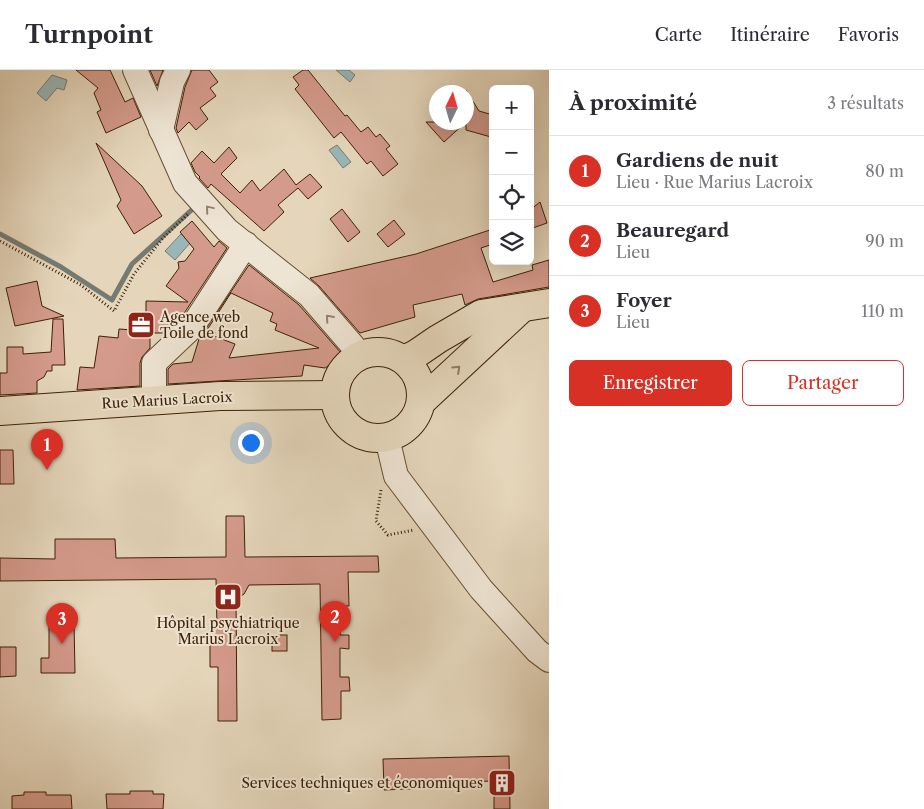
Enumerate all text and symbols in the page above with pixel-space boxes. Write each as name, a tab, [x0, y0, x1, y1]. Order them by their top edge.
text: Turnpoint	[25, 20, 153, 49]
text: Carte	[655, 24, 702, 46]
text: Itinéraire	[730, 24, 810, 46]
text: Favoris	[838, 24, 899, 46]
north arrow	[429, 85, 474, 130]
map controls	[489, 85, 534, 265]
button: +	[489, 85, 534, 130]
text: À proximité	[569, 90, 697, 115]
text: 3 résultats	[827, 93, 904, 113]
button: −	[489, 130, 534, 175]
text: Gardiens de nuit	[616, 149, 778, 172]
text: 1	[581, 161, 589, 181]
text: 80 m	[865, 161, 904, 181]
text: Lieu · Rue Marius Lacroix	[616, 172, 813, 192]
button: locate	[489, 175, 534, 220]
one-way arrow	[206, 206, 215, 215]
text: Beauregard	[616, 219, 729, 242]
button: layers	[489, 220, 534, 265]
text: 2	[580, 231, 590, 251]
text: 90 m	[865, 231, 904, 251]
text: Lieu	[616, 242, 650, 262]
text: Foyer	[616, 289, 672, 312]
text: 3	[580, 301, 590, 321]
text: 110 m	[861, 301, 904, 321]
place label: Agence web Toile de fond	[159, 308, 249, 342]
office icon: Agence web Toile de fond	[126, 310, 156, 340]
text: Lieu	[616, 312, 650, 332]
one-way arrow	[326, 315, 334, 324]
button: Enregistrer	[569, 360, 732, 406]
button: Partager	[742, 360, 904, 406]
one-way arrow	[452, 366, 461, 375]
street label: Rue Marius Lacroix	[101, 388, 234, 412]
pin: 1	[31, 429, 63, 470]
your location	[238, 430, 264, 456]
hospital icon: Hôpital psychiatrique Marius Lacroix	[213, 582, 243, 612]
pin: 2	[319, 601, 351, 642]
pin: 3	[46, 603, 78, 644]
place label: Hôpital psychiatrique Marius Lacroix	[156, 614, 300, 648]
building icon: Services techniques et économiques	[487, 768, 517, 798]
place label: Services techniques et économiques	[241, 774, 483, 792]

